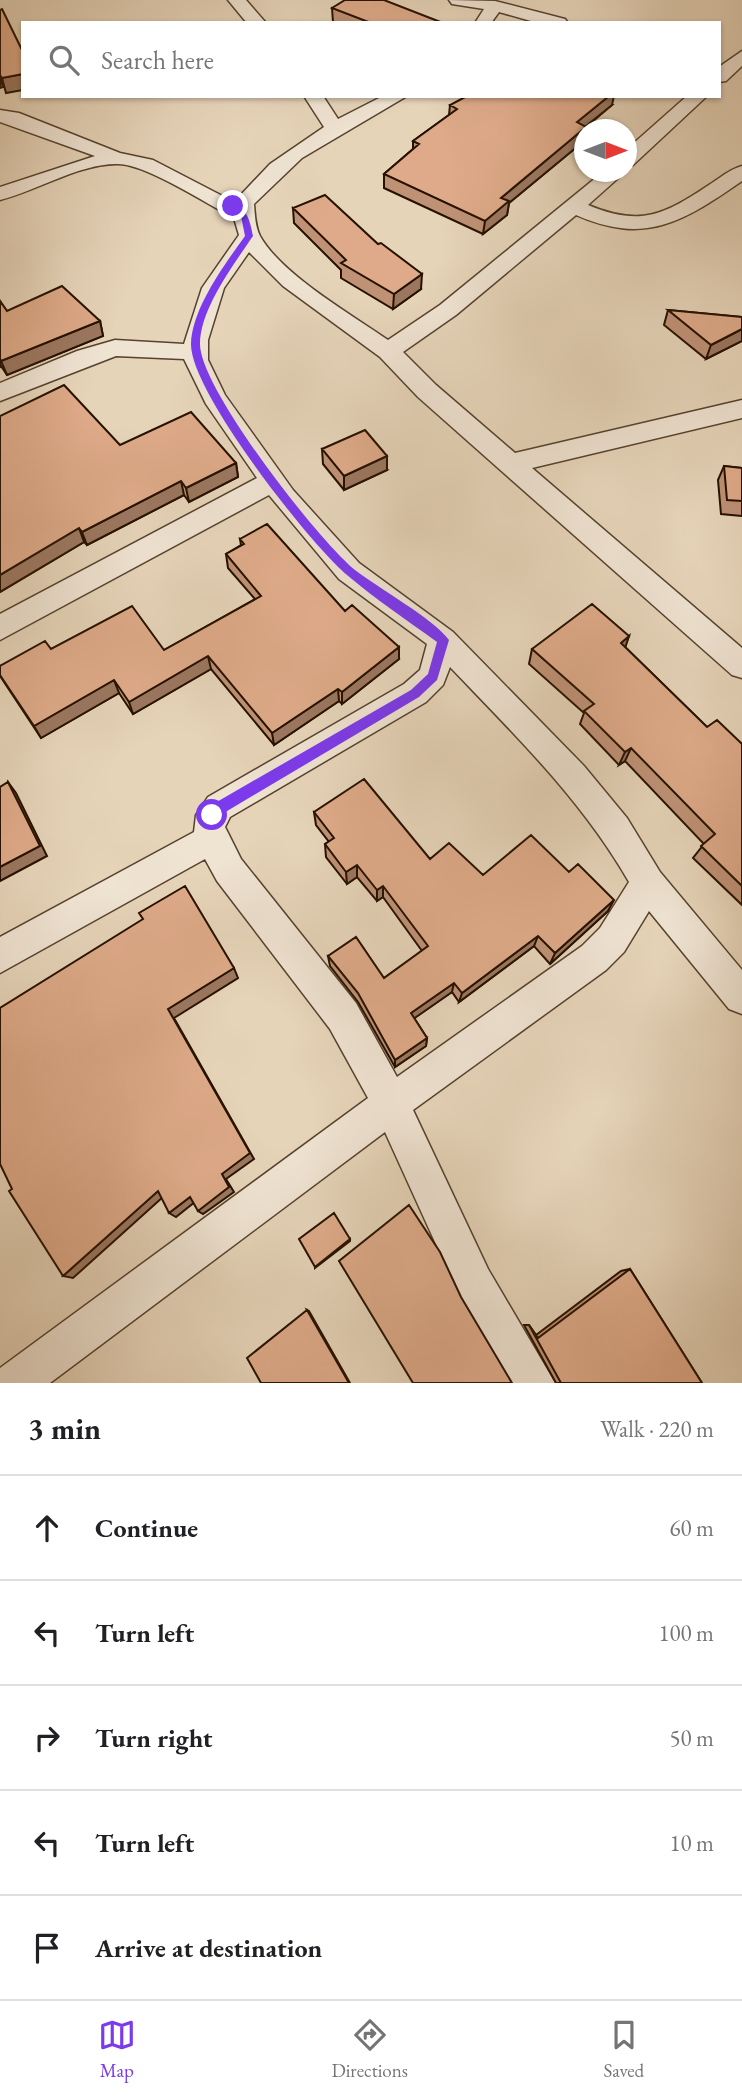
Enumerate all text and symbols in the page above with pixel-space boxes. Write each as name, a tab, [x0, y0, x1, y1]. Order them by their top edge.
search box	[21, 21, 721, 98]
icon: search	[45, 41, 83, 79]
text: Search here	[101, 43, 214, 77]
north arrow	[574, 119, 637, 182]
route end	[217, 190, 248, 221]
route start	[196, 799, 227, 830]
text: 3 min	[28, 1409, 101, 1448]
text: Walk · 220 m	[600, 1414, 714, 1444]
icon: ahead	[28, 1509, 66, 1547]
text: Continue	[95, 1511, 198, 1545]
text: 60 m	[669, 1513, 714, 1543]
icon: left	[28, 1614, 66, 1652]
text: Turn left	[95, 1616, 194, 1650]
text: 100 m	[658, 1618, 714, 1648]
icon: right	[28, 1719, 66, 1757]
text: Turn right	[95, 1721, 213, 1755]
text: 50 m	[669, 1723, 714, 1753]
icon: left	[28, 1824, 66, 1862]
text: Turn left	[95, 1826, 194, 1860]
text: 10 m	[669, 1828, 714, 1858]
icon: arrive	[28, 1929, 66, 1967]
text: Arrive at destination	[95, 1931, 322, 1965]
tab: Map	[98, 2016, 136, 2083]
tab: Directions	[331, 2016, 408, 2083]
tab: Saved	[603, 2016, 644, 2083]

